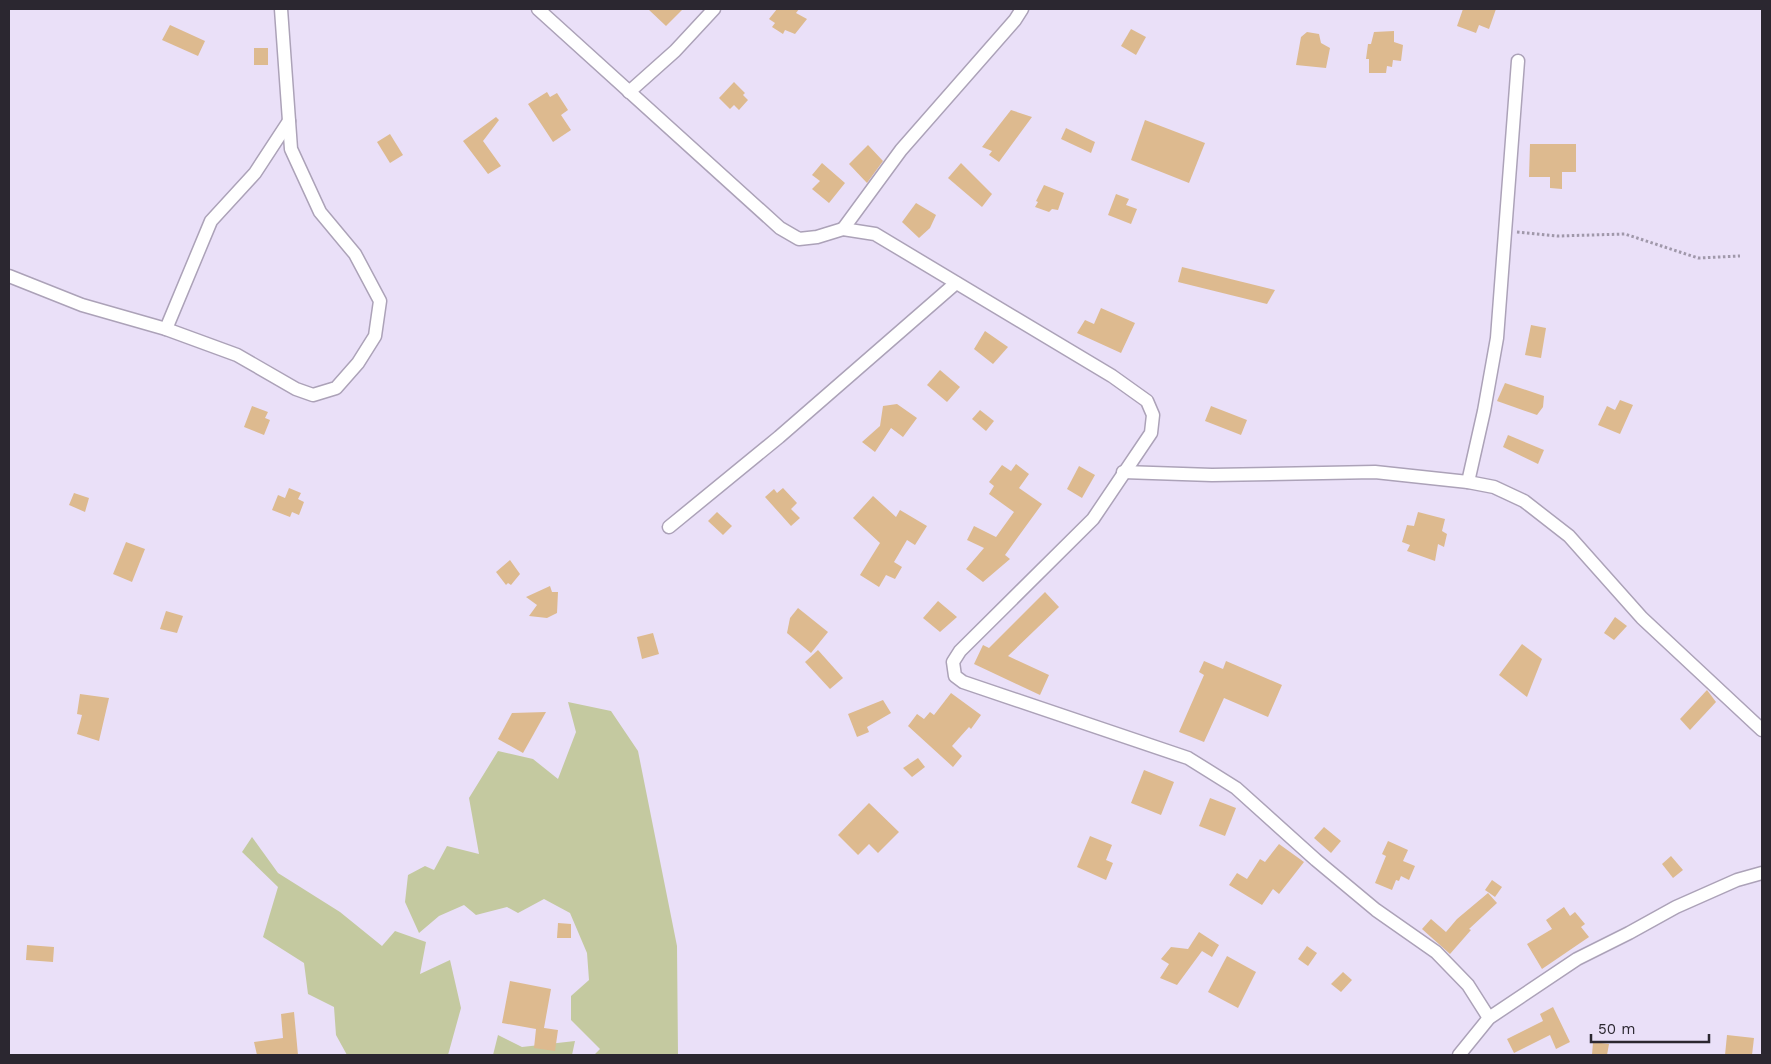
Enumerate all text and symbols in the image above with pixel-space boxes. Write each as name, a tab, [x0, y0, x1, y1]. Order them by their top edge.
scale bar	[1591, 1012, 1708, 1044]
text: 50 m	[1598, 1020, 1635, 1038]

